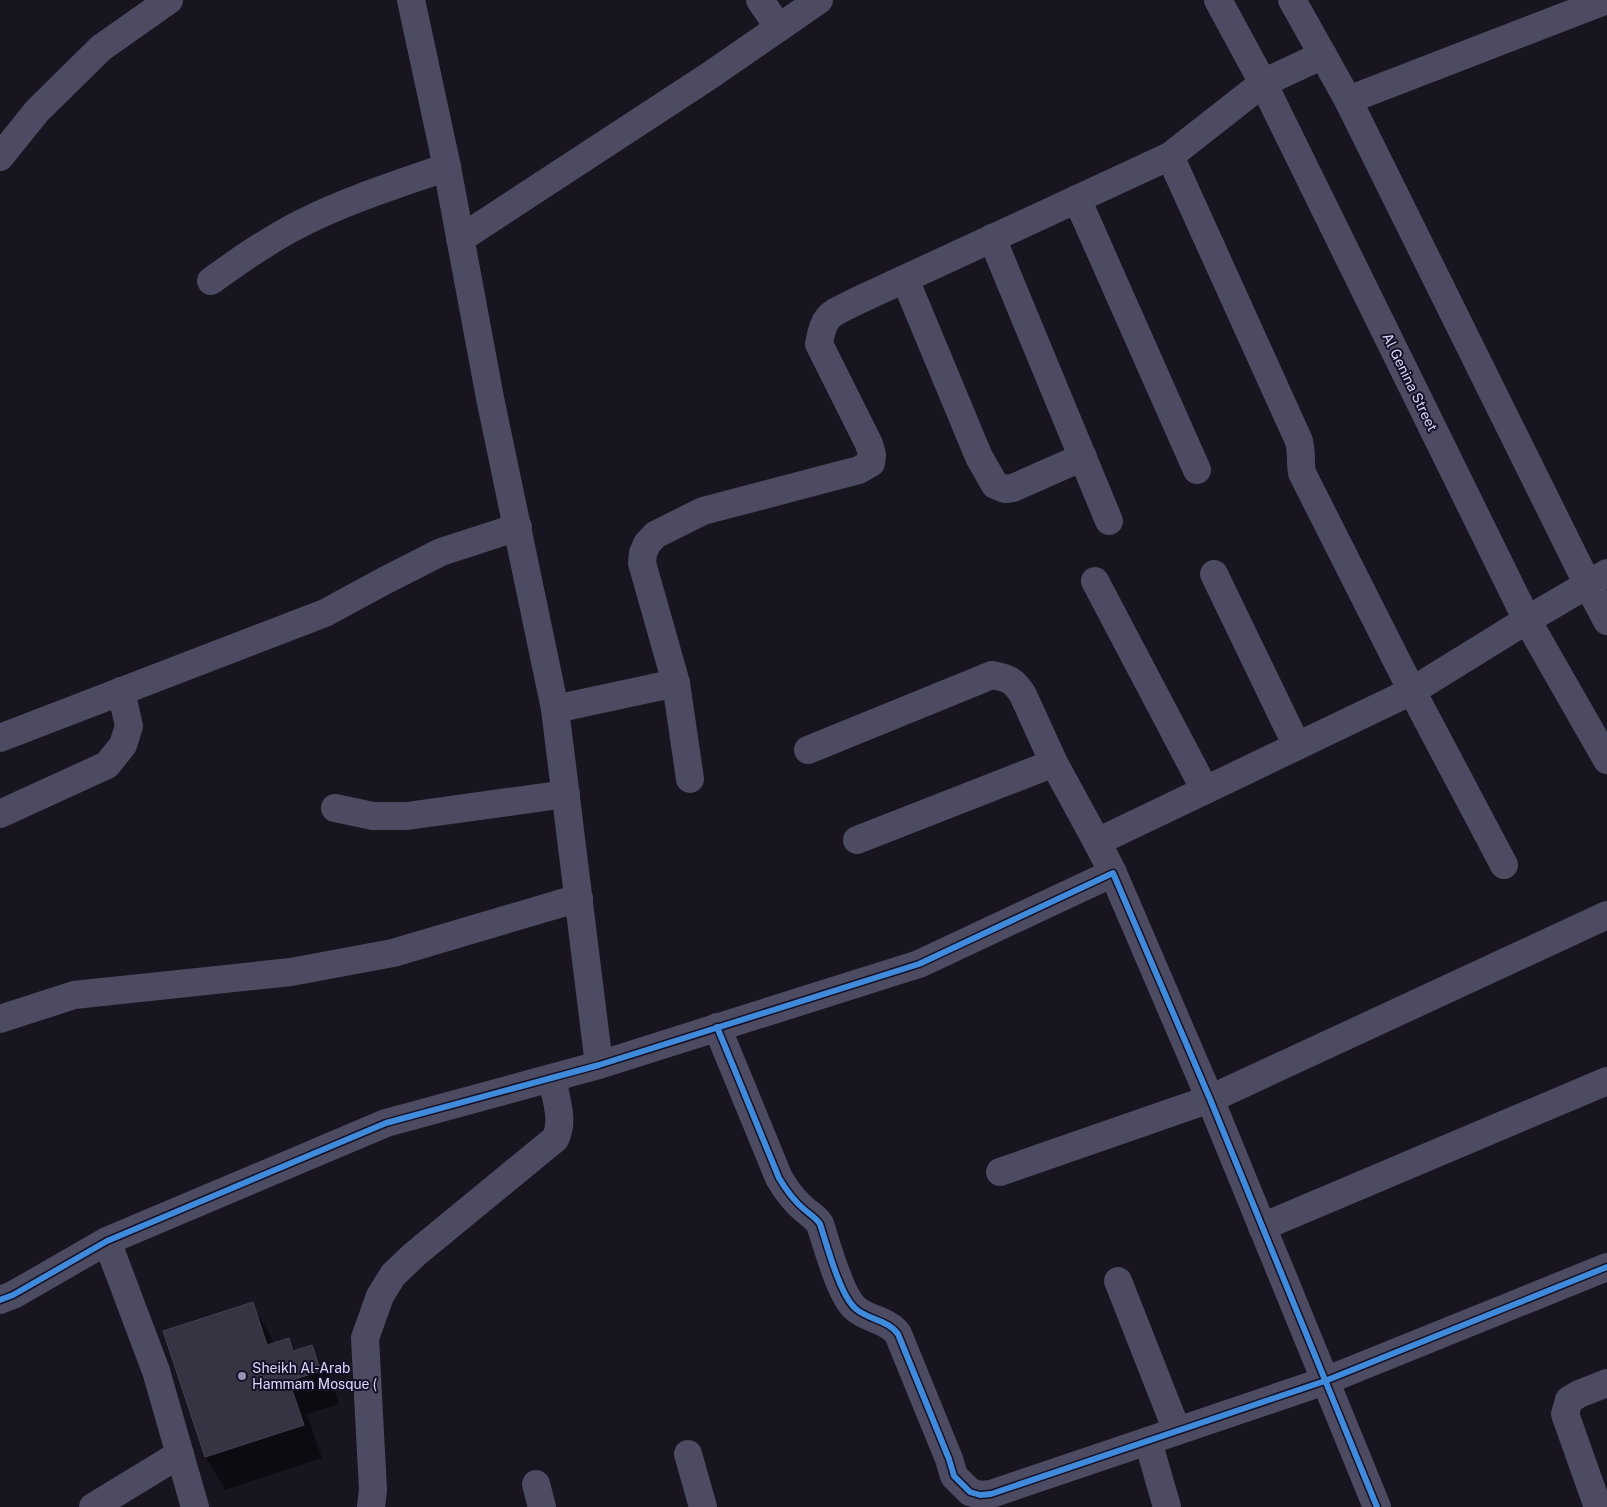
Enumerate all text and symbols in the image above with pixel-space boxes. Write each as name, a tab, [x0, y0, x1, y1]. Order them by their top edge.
street label: Al Genina Street	[1379, 330, 1441, 434]
place label: Sheikh Al-Arab Hammam Mosque (	[252, 1360, 377, 1392]
marker: Sheikh Al-Arab Hammam Mosque (	[236, 1370, 248, 1382]

